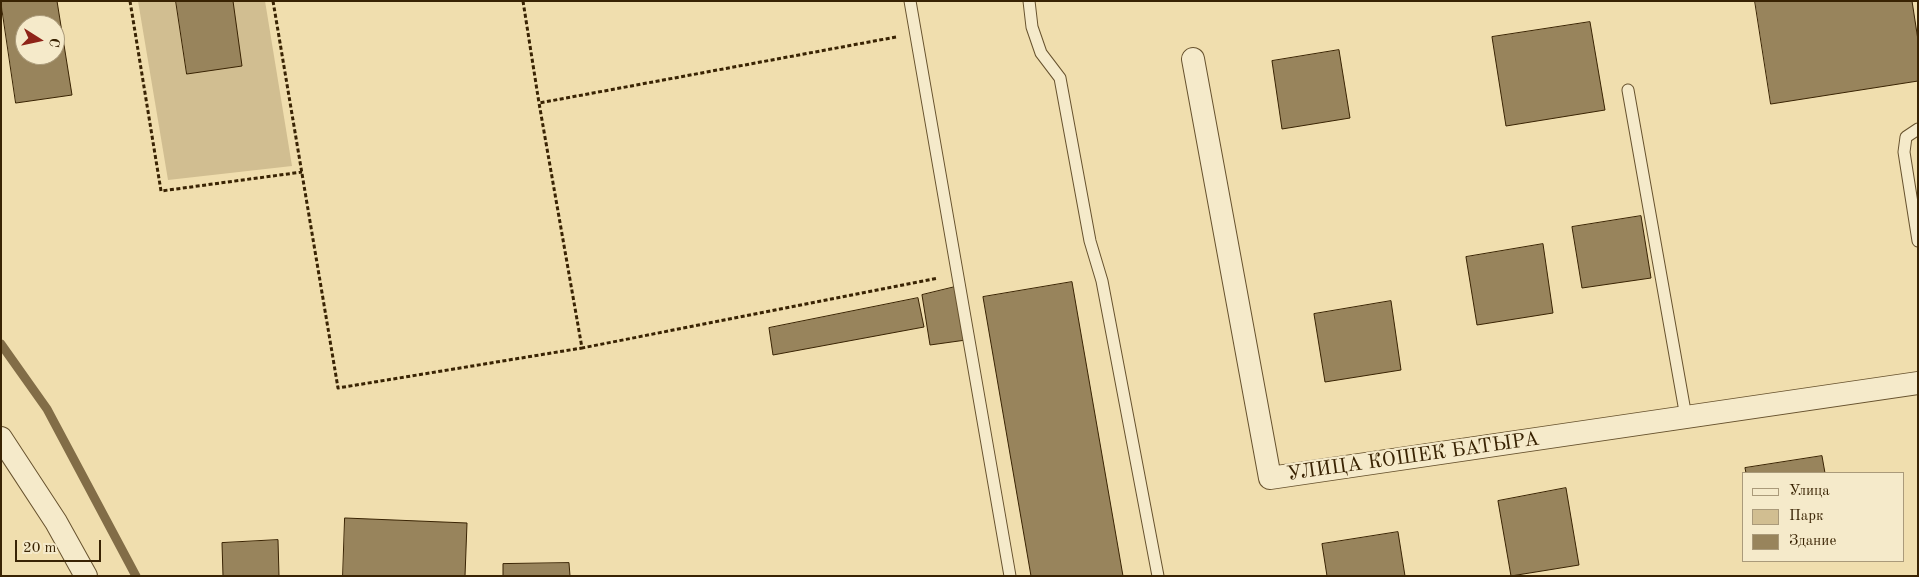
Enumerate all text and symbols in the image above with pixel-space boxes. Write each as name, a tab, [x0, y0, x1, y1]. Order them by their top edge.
north arrow	[15, 15, 65, 65]
text: С	[46, 37, 61, 48]
street label: УЛИЦА КОШЕК БАТЫРА	[1285, 427, 1541, 487]
legend	[1742, 472, 1904, 562]
text: Улица	[1789, 484, 1830, 499]
text: Парк	[1789, 509, 1824, 524]
scale bar	[18, 530, 104, 562]
text: Здание	[1789, 534, 1836, 549]
text: 20 m	[23, 541, 57, 556]

